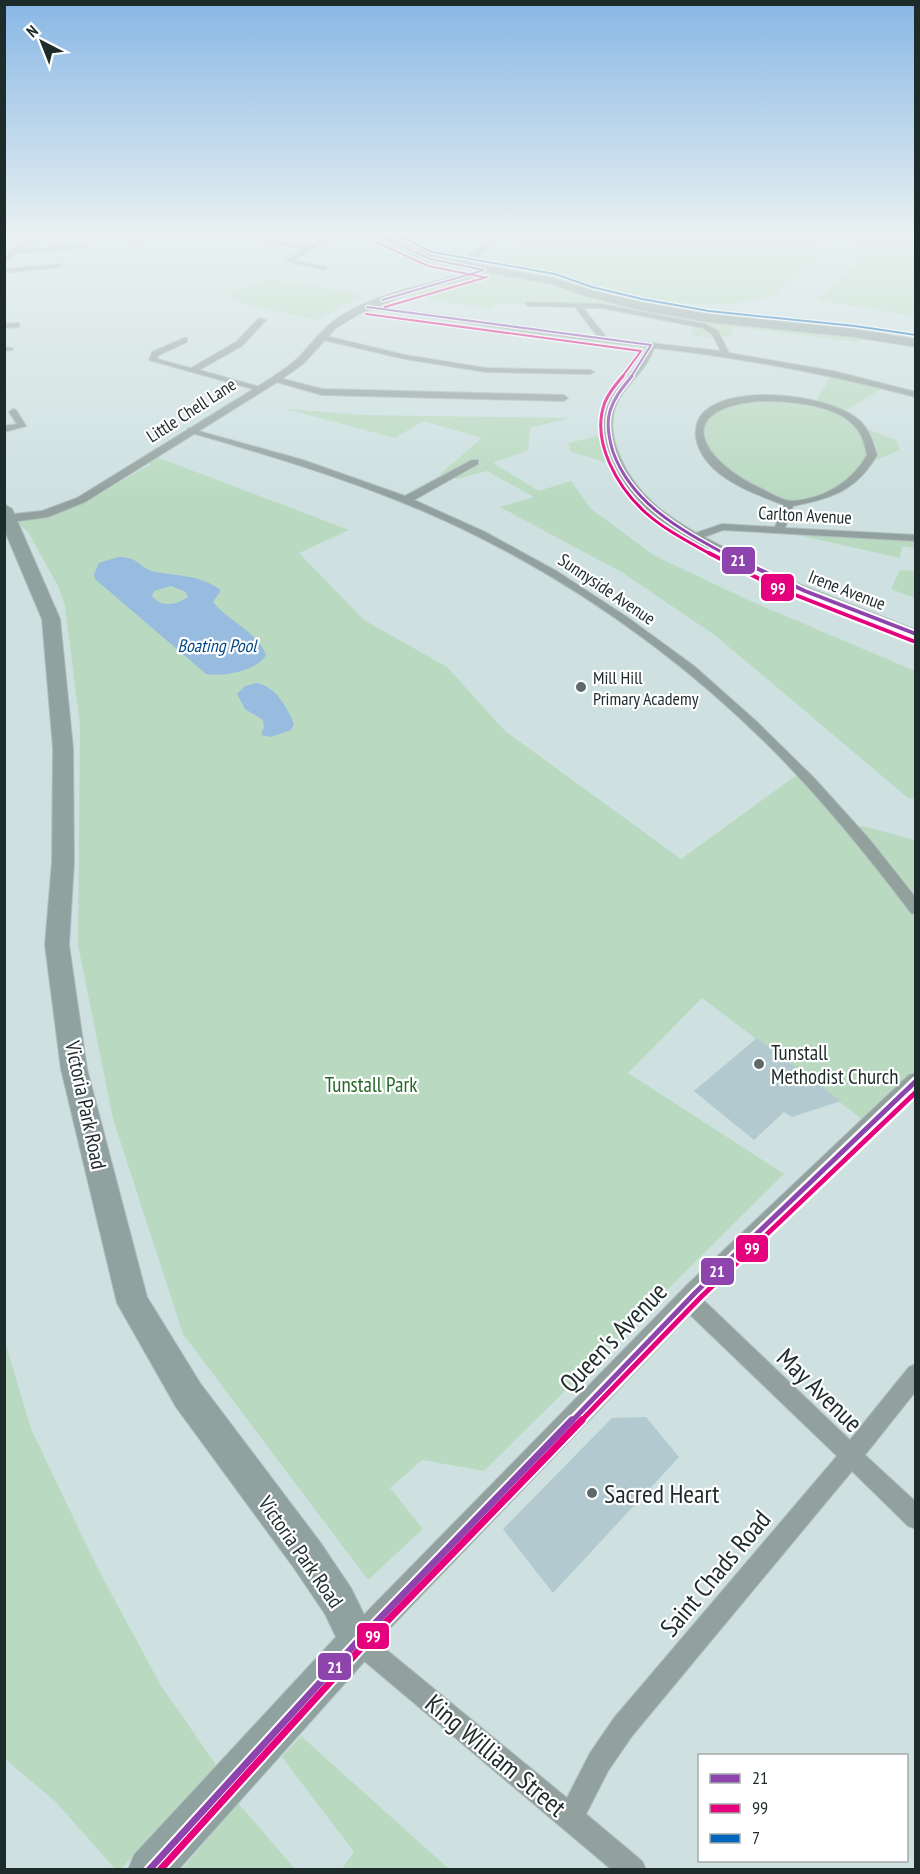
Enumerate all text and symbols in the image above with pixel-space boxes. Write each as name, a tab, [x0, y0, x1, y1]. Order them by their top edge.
north arrow	[12, 12, 72, 72]
text: N	[22, 21, 42, 41]
street label: Little Chell Lane	[142, 373, 240, 447]
street label: Carlton Avenue	[758, 501, 852, 529]
line badge: 21	[721, 546, 756, 575]
street label: Sunnyside Avenue	[554, 548, 660, 630]
text: 21	[730, 550, 746, 570]
street label: Irene Avenue	[805, 565, 889, 615]
line badge: 99	[760, 573, 795, 602]
text: 99	[770, 578, 786, 598]
water label: Boating Pool	[177, 634, 258, 657]
place label: Mill Hill Primary Academy	[593, 666, 699, 710]
marker: Mill Hill Primary Academy	[574, 680, 588, 694]
street label: Victoria Park Road	[59, 1037, 113, 1172]
place label: Tunstall Methodist Church	[771, 1039, 899, 1090]
marker: Tunstall Methodist Church	[752, 1057, 766, 1071]
park label: Tunstall Park	[325, 1071, 417, 1098]
line badge: 99	[735, 1234, 769, 1263]
text: 99	[744, 1238, 760, 1258]
line badge: 21	[700, 1257, 735, 1286]
text: 21	[709, 1261, 725, 1281]
street label: Queen's Avenue	[552, 1275, 674, 1399]
street label: May Avenue	[770, 1341, 870, 1439]
place label: Sacred Heart	[604, 1477, 719, 1510]
marker: Sacred Heart	[585, 1486, 599, 1500]
street label: Victoria Park Road	[252, 1490, 350, 1613]
street label: Saint Chads Road	[653, 1503, 777, 1643]
line badge: 99	[356, 1622, 390, 1650]
text: 99	[365, 1626, 381, 1646]
line badge: 21	[317, 1652, 352, 1681]
text: 21	[327, 1657, 343, 1677]
street label: King William Street	[419, 1687, 573, 1823]
legend	[698, 1754, 908, 1862]
text: 21	[752, 1766, 768, 1789]
text: 99	[752, 1796, 768, 1819]
text: 7	[752, 1826, 760, 1849]

